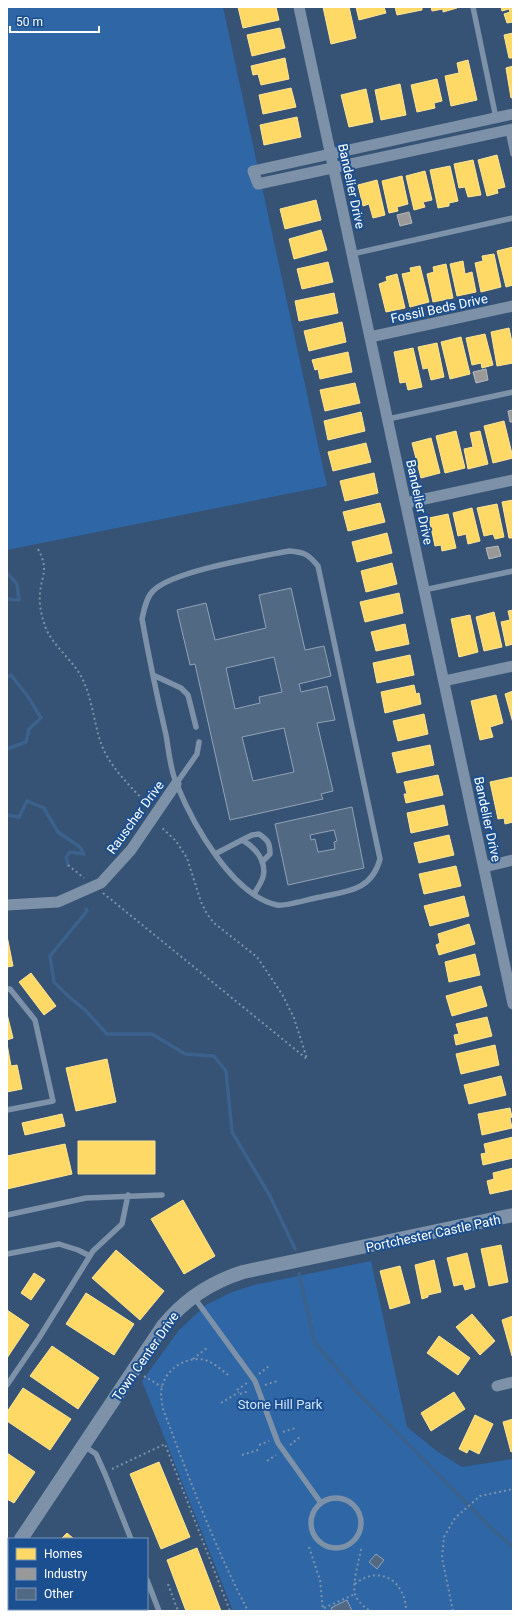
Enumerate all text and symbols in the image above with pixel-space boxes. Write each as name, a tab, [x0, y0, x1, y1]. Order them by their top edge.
scale bar	[10, 8, 99, 34]
text: 50 m	[16, 15, 43, 29]
street label: Bandelier Drive	[335, 142, 368, 230]
street label: Fossil Beds Drive	[389, 291, 489, 326]
street label: Bandelier Drive	[403, 458, 436, 546]
street label: Bandelier Drive	[471, 775, 504, 863]
street label: Rauscher Drive	[104, 778, 167, 857]
street label: Portchester Castle Path	[364, 1212, 502, 1255]
street label: Town Center Drive	[109, 1309, 182, 1404]
park label: Stone Hill Park	[238, 1397, 323, 1412]
legend	[8, 1538, 148, 1610]
text: Homes	[44, 1547, 82, 1561]
text: Industry	[44, 1567, 88, 1581]
text: Other	[44, 1587, 73, 1601]

